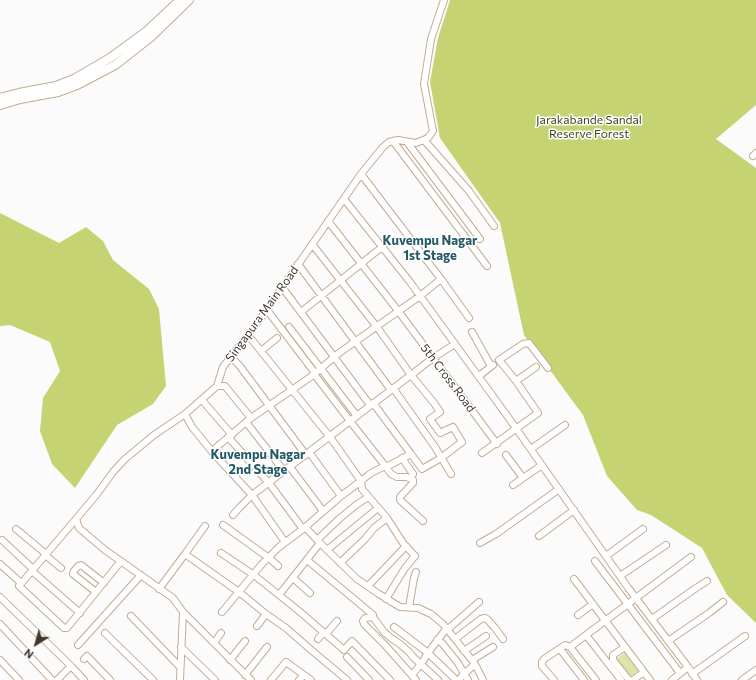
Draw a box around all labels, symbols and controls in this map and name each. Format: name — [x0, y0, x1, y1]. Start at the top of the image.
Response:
park label: Jarakabande Sandal Reserve Forest — [536, 113, 642, 141]
district label: Kuvempu Nagar 1st Stage — [383, 233, 477, 264]
street label: Singapura Main Road — [222, 263, 302, 365]
street label: 5th Cross Road — [418, 341, 478, 415]
district label: Kuvempu Nagar 2nd Stage — [211, 447, 305, 478]
north arrow — [16, 624, 56, 664]
text: N — [21, 646, 36, 662]

